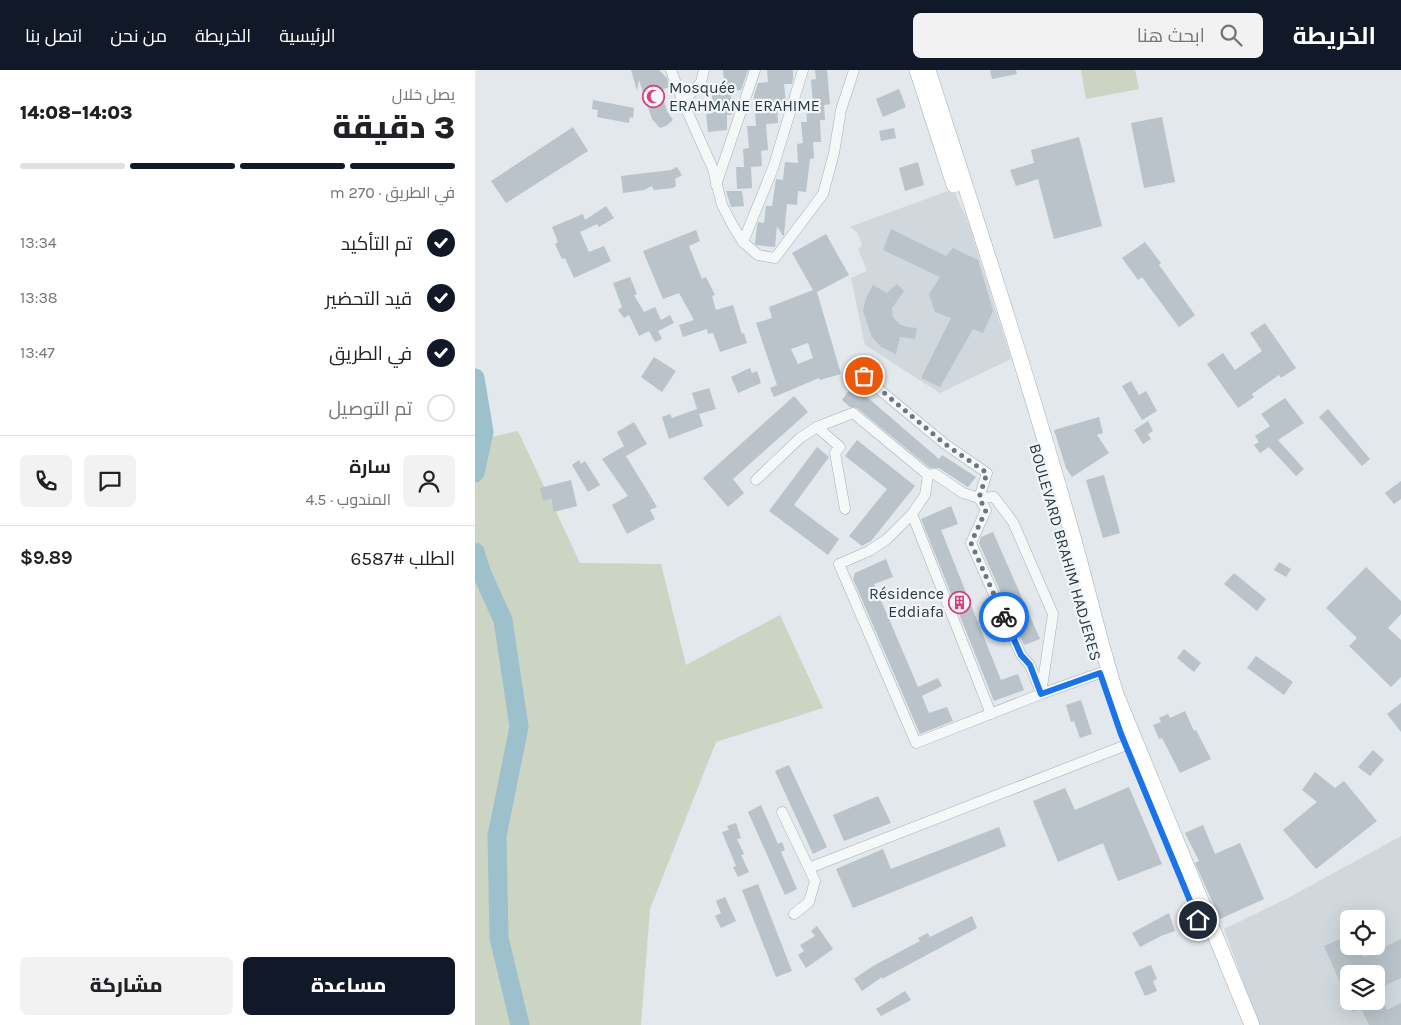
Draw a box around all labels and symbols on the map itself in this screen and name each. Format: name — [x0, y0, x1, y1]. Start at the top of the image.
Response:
place label: Mosquée ERAHMANE ERAHIME — [669, 78, 820, 115]
mosque icon: Mosquée ERAHMANE ERAHIME — [641, 84, 665, 108]
pin — [843, 355, 885, 397]
street label: BOULEVARD BRAHIM HADJERES — [1025, 441, 1106, 663]
place label: Résidence Eddiafa — [869, 584, 944, 621]
building icon: Résidence Eddiafa — [948, 590, 972, 614]
courier — [979, 592, 1029, 642]
pin — [1177, 899, 1219, 941]

